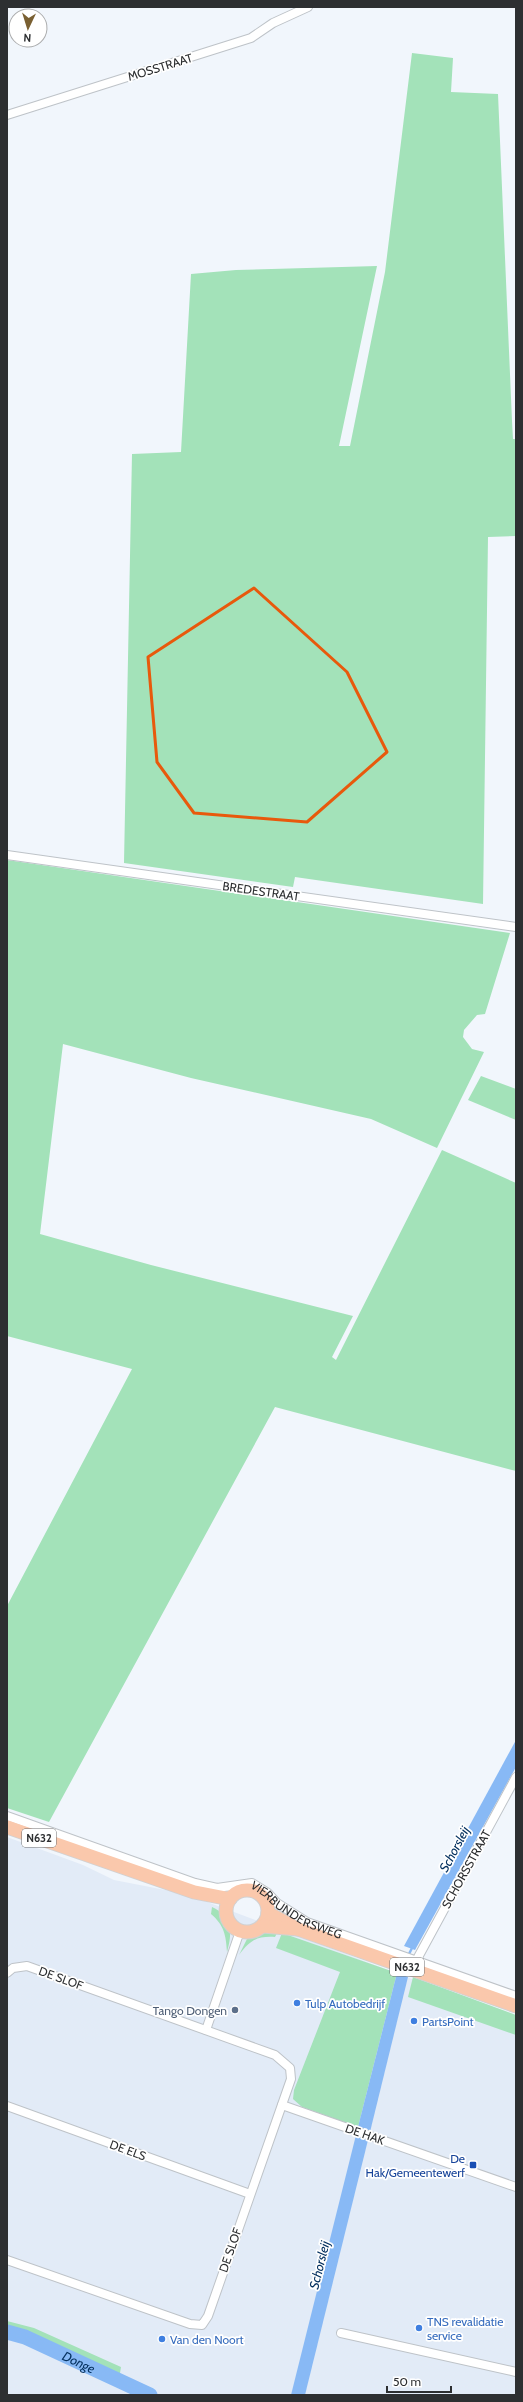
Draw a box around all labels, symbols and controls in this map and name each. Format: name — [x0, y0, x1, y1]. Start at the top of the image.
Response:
north arrow — [8, 8, 48, 48]
text: N — [23, 31, 32, 45]
street label: MOSSTRAAT — [126, 50, 195, 84]
street label: BREDESTRAAT — [222, 878, 301, 904]
water label: Schorsleij — [435, 1823, 474, 1875]
street label: SCHORSSTRAAT — [438, 1827, 494, 1911]
road number: N632 — [22, 1829, 56, 1847]
street label: VIERBUNDERSWEG — [248, 1877, 344, 1941]
road number: N632 — [390, 1958, 424, 1976]
street label: DE SLOF — [37, 1963, 86, 1993]
place label: Tulp Autobedrijf — [305, 1996, 385, 2011]
marker: Tulp Autobedrijf — [292, 1998, 302, 2008]
place label: Tango Dongen — [153, 2003, 227, 2018]
marker: Tango Dongen — [230, 2005, 240, 2015]
place label: PartsPoint — [422, 2014, 474, 2029]
marker: PartsPoint — [409, 2016, 419, 2026]
street label: DE HAK — [343, 2120, 387, 2148]
street label: DE ELS — [108, 2136, 148, 2164]
place label: De Hak/Gemeentewerf — [366, 2151, 465, 2180]
marker: De Hak/Gemeentewerf — [468, 2160, 478, 2170]
street label: DE SLOF — [215, 2225, 245, 2274]
water label: Schorsleij — [305, 2239, 334, 2291]
place label: TNS revalidatie service — [427, 2314, 503, 2343]
marker: TNS revalidatie service — [414, 2323, 424, 2333]
place label: Van den Noort — [170, 2332, 244, 2347]
marker: Van den Noort — [157, 2334, 167, 2344]
water label: Donge — [60, 2348, 98, 2376]
scale bar — [387, 2368, 451, 2394]
text: 50 m — [393, 2374, 421, 2389]

